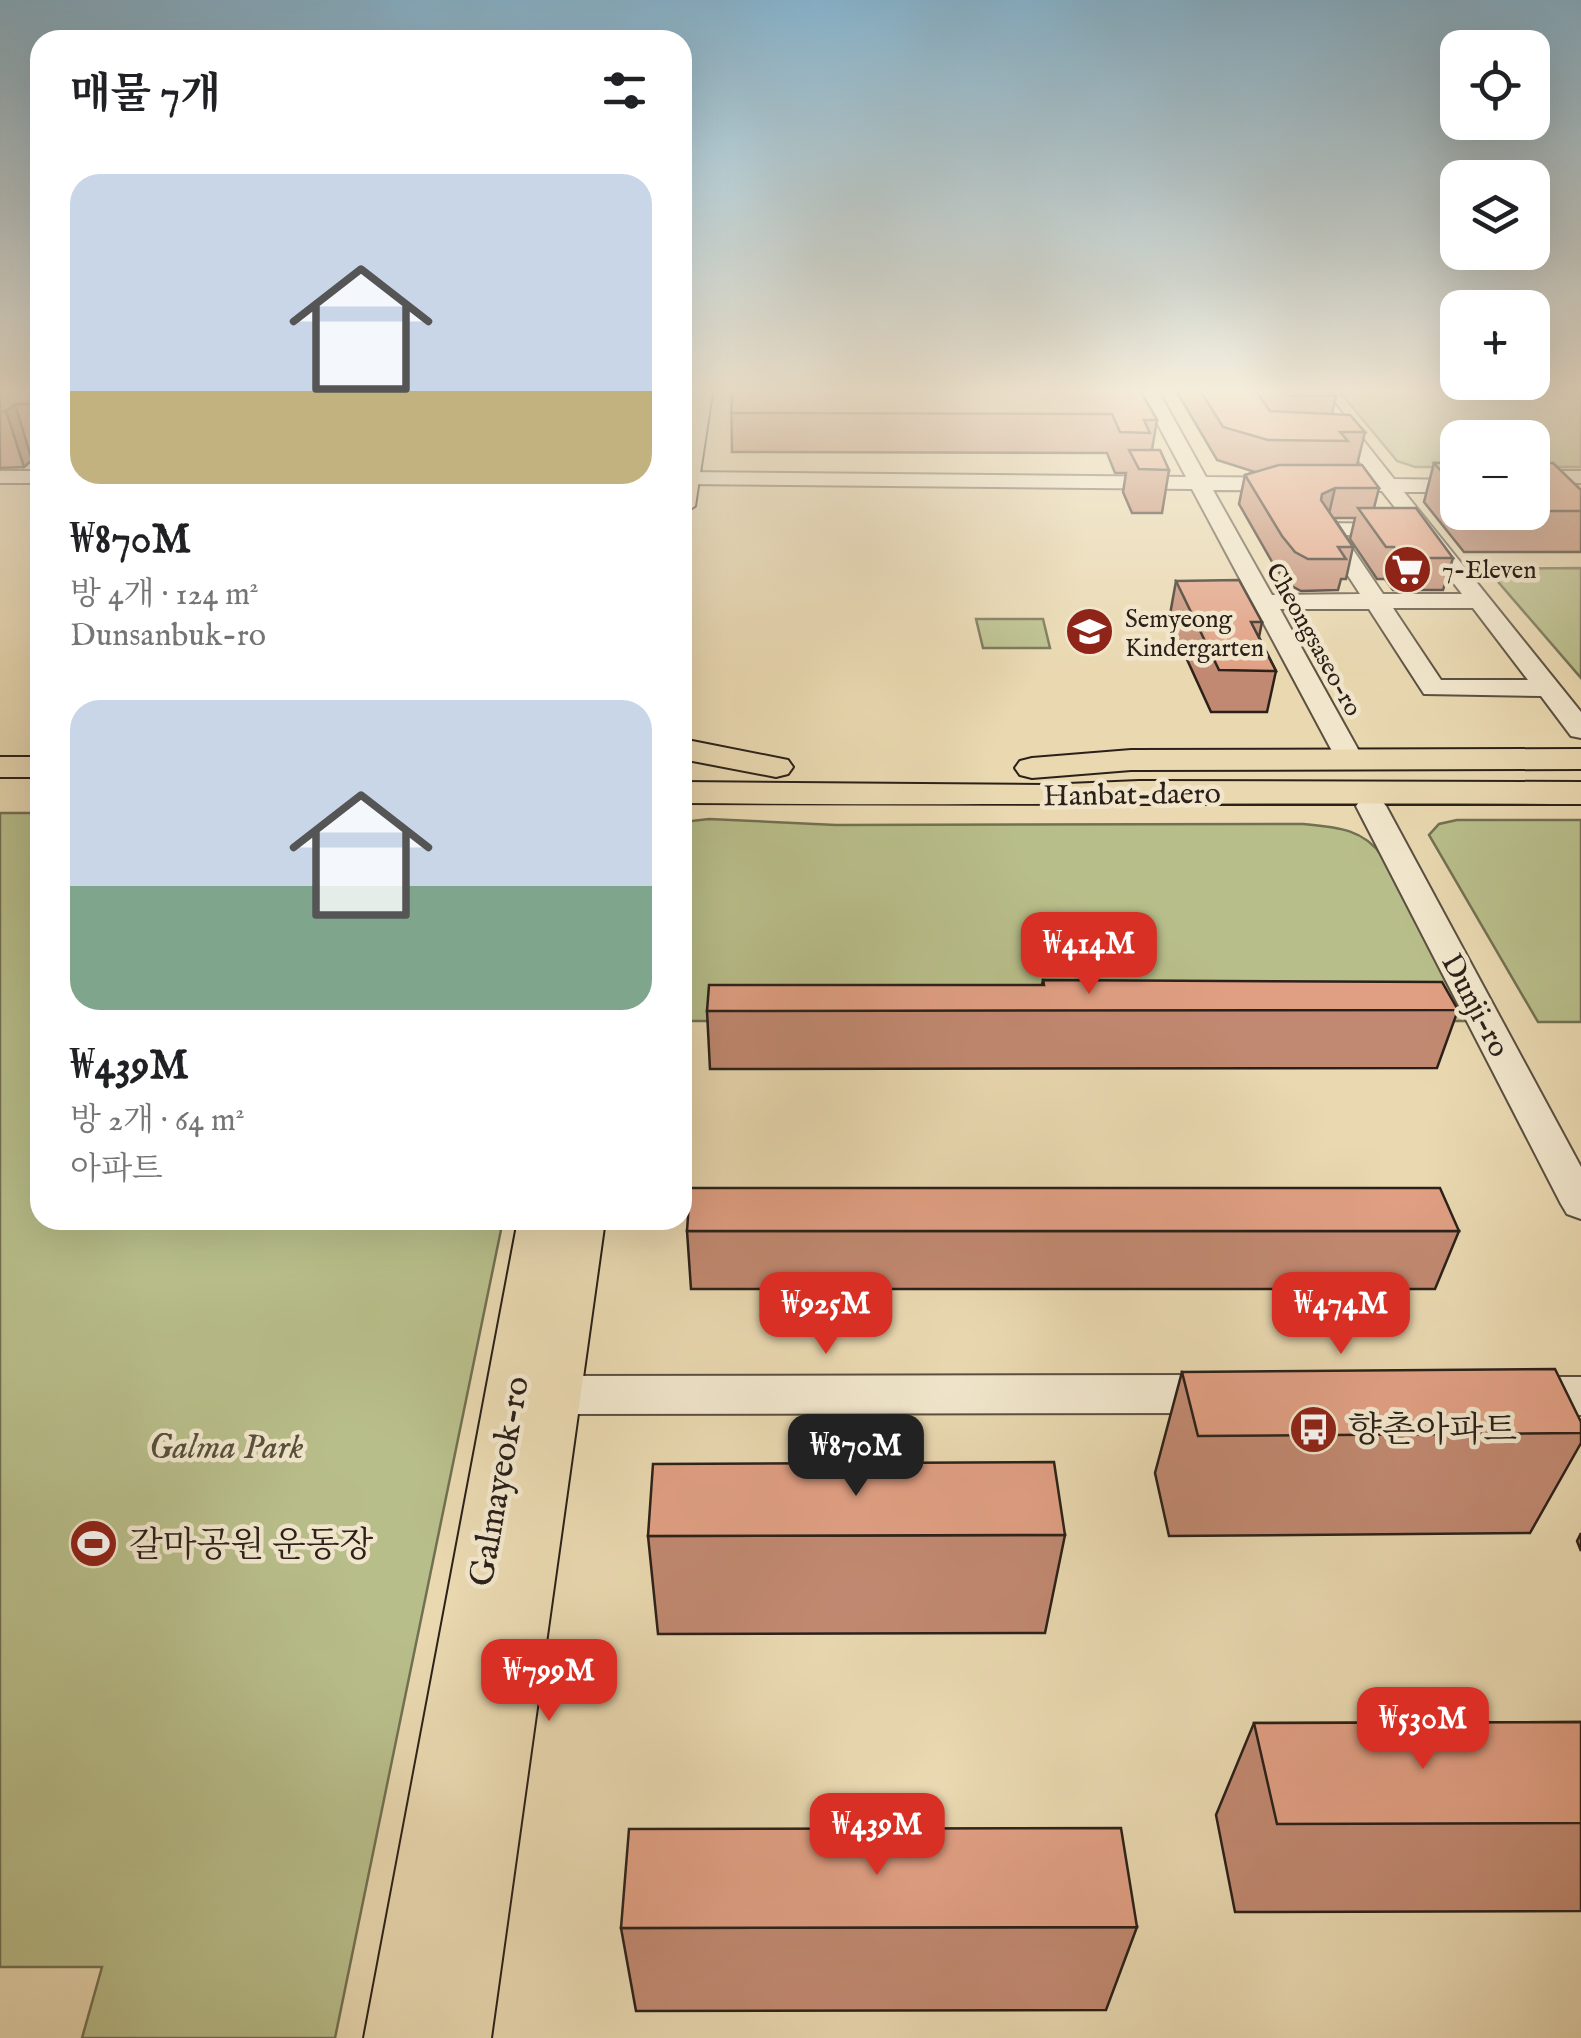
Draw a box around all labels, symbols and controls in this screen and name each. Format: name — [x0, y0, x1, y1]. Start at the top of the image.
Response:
map controls — [1440, 30, 1550, 530]
button: locate — [1440, 30, 1550, 140]
icon: filters — [597, 63, 652, 118]
text: 매물 7개 — [70, 69, 221, 122]
button: layers — [1440, 160, 1550, 270]
icon: home — [271, 239, 451, 419]
button: + — [1440, 290, 1550, 400]
button: − — [1440, 420, 1550, 530]
text: ₩870M — [70, 514, 191, 567]
supermarket icon: 7-Eleven — [1381, 543, 1433, 595]
place label: 7-Eleven — [1442, 555, 1537, 587]
street label: Cheongsaseo-ro — [1258, 558, 1369, 722]
text: 방 4개 · 124 m² — [70, 575, 259, 616]
place label: Semyeong Kindergarten — [1125, 604, 1264, 665]
school or university icon: Semyeong Kindergarten — [1064, 606, 1116, 658]
text: Dunsanbuk-ro — [70, 616, 266, 657]
icon: home — [271, 765, 451, 945]
street label: Hanbat-daero — [1043, 775, 1221, 817]
pin: ₩414M — [1019, 912, 1159, 997]
text: ₩414M — [1043, 924, 1135, 965]
street label: Dunji-ro — [1431, 948, 1517, 1064]
text: ₩439M — [70, 1040, 189, 1093]
text: 방 2개 · 64 m² — [70, 1101, 245, 1142]
text: 아파트 — [70, 1150, 163, 1191]
pin: ₩925M — [756, 1272, 896, 1357]
pin: ₩474M — [1271, 1272, 1411, 1357]
text: ₩925M — [781, 1284, 871, 1325]
text: ₩474M — [1294, 1284, 1388, 1325]
street label: Galmayeok-ro — [460, 1373, 541, 1590]
bus stop icon: 향촌아파트 — [1287, 1403, 1339, 1455]
place label: 향촌아파트 — [1348, 1409, 1517, 1454]
pin: ₩870M — [786, 1414, 926, 1499]
park label: Galma Park — [148, 1426, 304, 1471]
text: ₩870M — [810, 1426, 902, 1467]
sports icon: 갈마공원 운동장 — [68, 1518, 120, 1570]
place label: 갈마공원 운동장 — [129, 1524, 373, 1569]
pin: ₩799M — [479, 1639, 619, 1724]
text: ₩799M — [503, 1651, 595, 1692]
pin: ₩530M — [1353, 1687, 1493, 1772]
text: ₩530M — [1379, 1699, 1467, 1740]
pin: ₩439M — [807, 1793, 947, 1878]
text: ₩439M — [832, 1805, 922, 1846]

